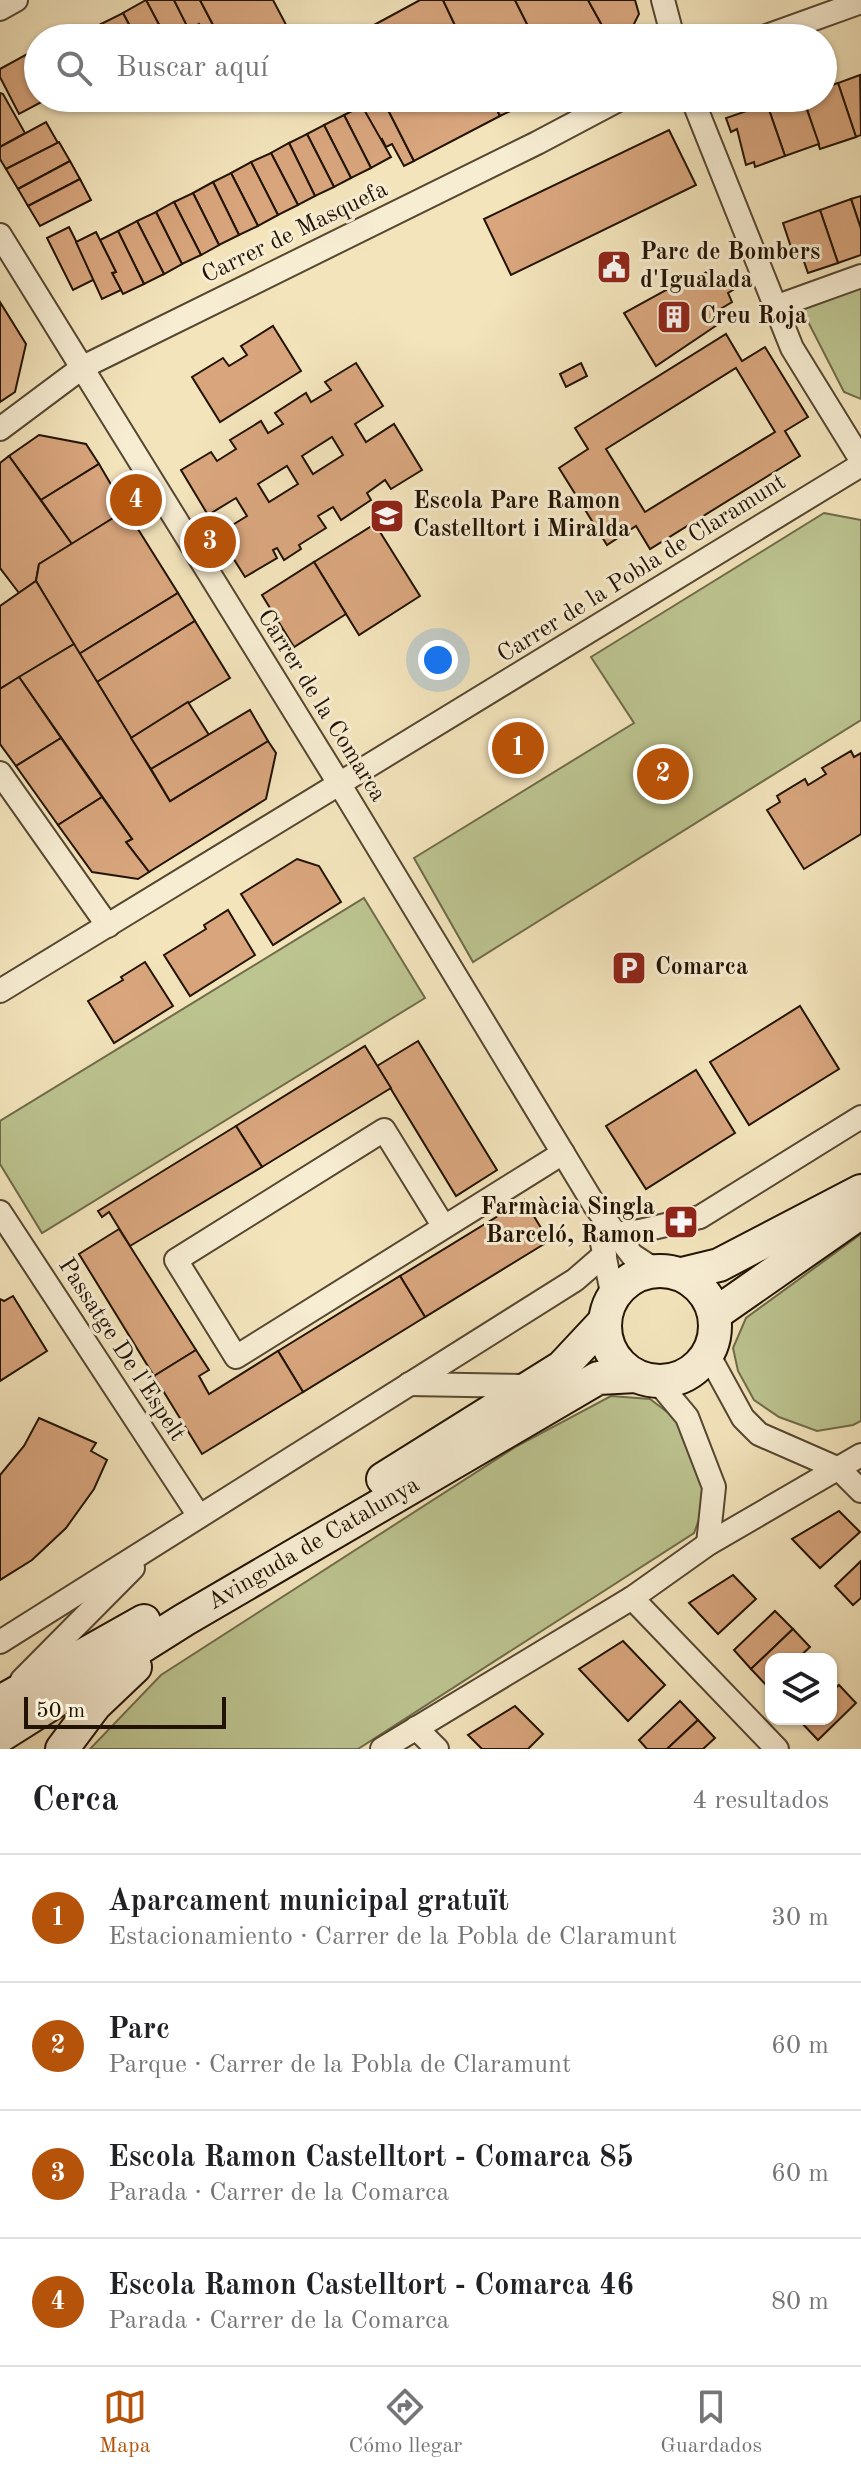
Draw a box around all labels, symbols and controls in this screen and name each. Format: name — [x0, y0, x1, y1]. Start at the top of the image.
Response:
search box — [24, 24, 837, 112]
icon: search — [52, 46, 96, 90]
text: Buscar aquí — [116, 53, 268, 83]
street label: Carrer de Masquefa — [198, 178, 392, 288]
place label: Parc de Bombers d'Igualada — [640, 241, 820, 293]
public building icon: Parc de Bombers d'Igualada — [595, 248, 633, 286]
building icon: Creu Roja — [655, 298, 693, 336]
place label: Creu Roja — [700, 305, 807, 329]
pin: 4 — [110, 470, 162, 530]
street label: Carrer de la Pobla de Claramunt — [494, 470, 790, 668]
place label: Escola Pare Ramon Castelltort i Miralda — [413, 490, 630, 542]
school or university icon: Escola Pare Ramon Castelltort i Miralda — [368, 497, 406, 535]
pin: 3 — [184, 512, 236, 572]
street label: Carrer de la Comarca — [252, 606, 390, 806]
your location — [418, 640, 458, 680]
pin: 1 — [492, 718, 544, 778]
pin: 2 — [637, 744, 689, 804]
parking icon: Comarca — [610, 949, 648, 987]
place label: Comarca — [655, 956, 748, 980]
place label: Farmàcia Singla Barceló, Ramon — [480, 1196, 655, 1248]
pharmacy icon: Farmàcia Singla Barceló, Ramon — [662, 1203, 700, 1241]
street label: Passatge De l'Espelt — [53, 1254, 189, 1446]
street label: Avinguda de Catalunya — [204, 1473, 424, 1615]
map controls — [765, 1653, 837, 1725]
button: layers — [765, 1653, 837, 1725]
scale bar — [24, 1693, 226, 1729]
text: 50 m — [36, 1700, 85, 1722]
text: Cerca — [32, 1784, 118, 1818]
text: 4 resultados — [692, 1788, 829, 1814]
text: Aparcament municipal gratuït — [108, 1887, 509, 1917]
text: 1 — [50, 1905, 66, 1931]
text: 30 m — [771, 1905, 829, 1931]
text: Estacionamiento · Carrer de la Pobla de Claramunt — [108, 1924, 677, 1950]
text: Parc — [108, 2015, 170, 2045]
text: 2 — [50, 2033, 66, 2059]
text: 60 m — [771, 2033, 829, 2059]
text: Parque · Carrer de la Pobla de Claramunt — [108, 2052, 571, 2078]
text: Escola Ramon Castelltort - Comarca 85 — [108, 2143, 634, 2173]
text: 3 — [50, 2161, 66, 2187]
text: 60 m — [771, 2161, 829, 2187]
text: Parada · Carrer de la Comarca — [108, 2180, 449, 2206]
text: Escola Ramon Castelltort - Comarca 46 — [108, 2271, 634, 2301]
text: 4 — [50, 2289, 66, 2315]
text: 80 m — [771, 2289, 829, 2315]
text: Parada · Carrer de la Comarca — [108, 2308, 449, 2334]
tab: Mapa — [99, 2385, 151, 2460]
tab: Cómo llegar — [348, 2385, 462, 2460]
tab: Guardados — [660, 2385, 762, 2460]

